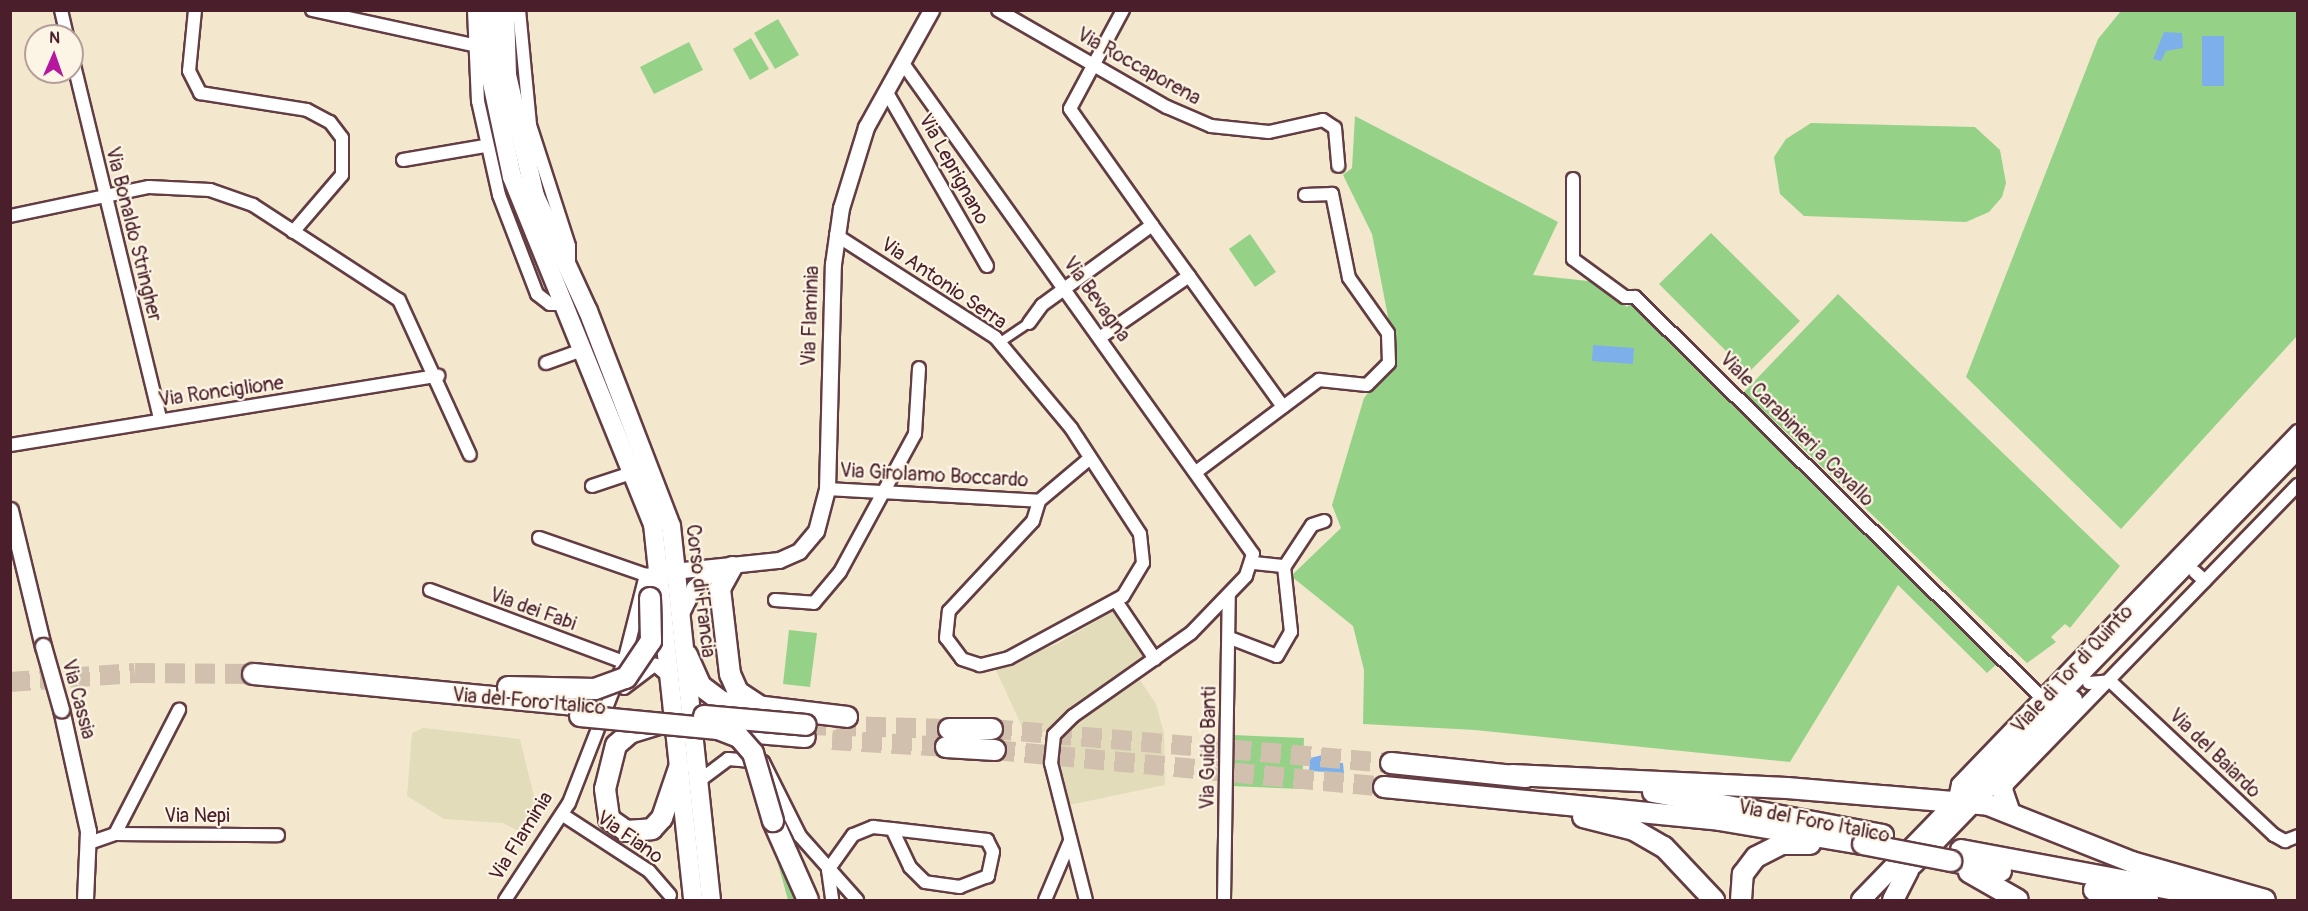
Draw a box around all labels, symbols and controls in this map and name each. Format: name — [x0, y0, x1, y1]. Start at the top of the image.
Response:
street label: Via Roccaporena — [1073, 22, 1205, 110]
north arrow — [24, 24, 84, 84]
text: N — [49, 28, 60, 48]
street label: Via Leprignano — [914, 109, 994, 229]
street label: Via Bonaldo Stringher — [101, 144, 167, 324]
street label: Via Antonio Serra — [876, 232, 1012, 334]
street label: Via Bevagna — [1058, 252, 1136, 346]
street label: Via Flaminia — [796, 265, 824, 367]
street label: Viale Carabinieri a Cavallo — [1715, 347, 1879, 511]
street label: Via Ronciglione — [157, 370, 285, 412]
street label: Via Girolamo Boccardo — [839, 458, 1029, 492]
street label: Corso di Francia — [681, 523, 721, 659]
street label: Via dei Fabi — [486, 582, 580, 636]
street label: Viale di Tor di Quinto — [2006, 600, 2138, 738]
street label: Via Cassia — [57, 657, 101, 741]
street label: Via del Foro Italico — [451, 682, 607, 720]
street label: Via Guido Banti — [1195, 686, 1221, 810]
street label: Via del Baiardo — [2164, 703, 2266, 803]
street label: Via Flaminia — [484, 787, 558, 885]
street label: Via del Foro Italico — [1736, 795, 1892, 847]
street label: Via Nepi — [164, 803, 230, 827]
street label: Via Fiano — [592, 805, 668, 869]

